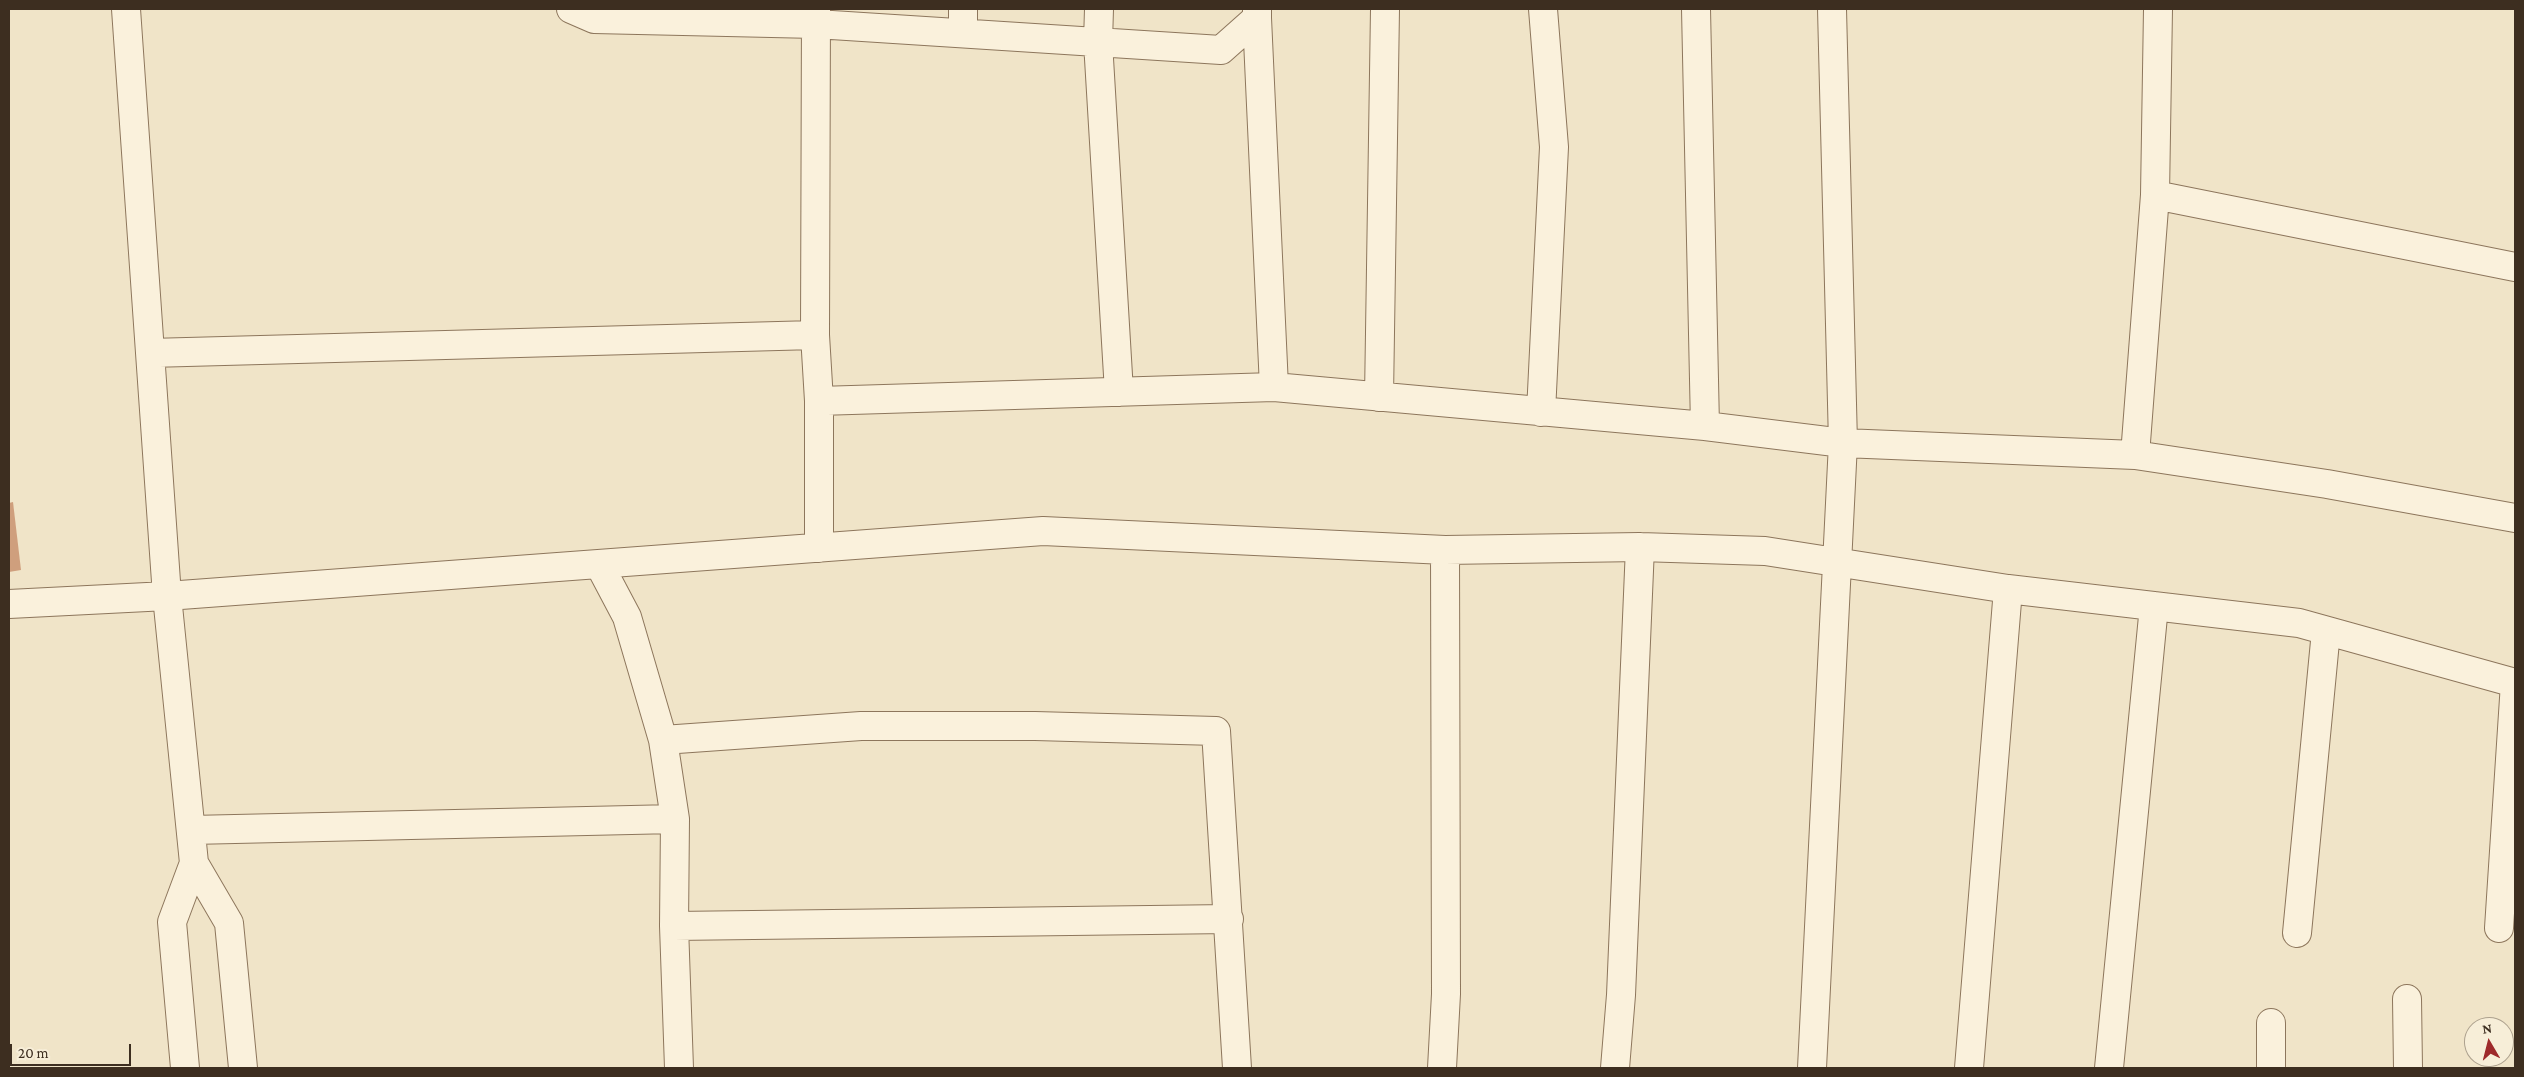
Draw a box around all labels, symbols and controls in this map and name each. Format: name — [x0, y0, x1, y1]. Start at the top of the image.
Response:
north arrow — [2464, 1017, 2514, 1067]
text: N — [2481, 1020, 2493, 1037]
scale bar — [12, 1034, 134, 1066]
text: 20 m — [18, 1045, 49, 1061]

